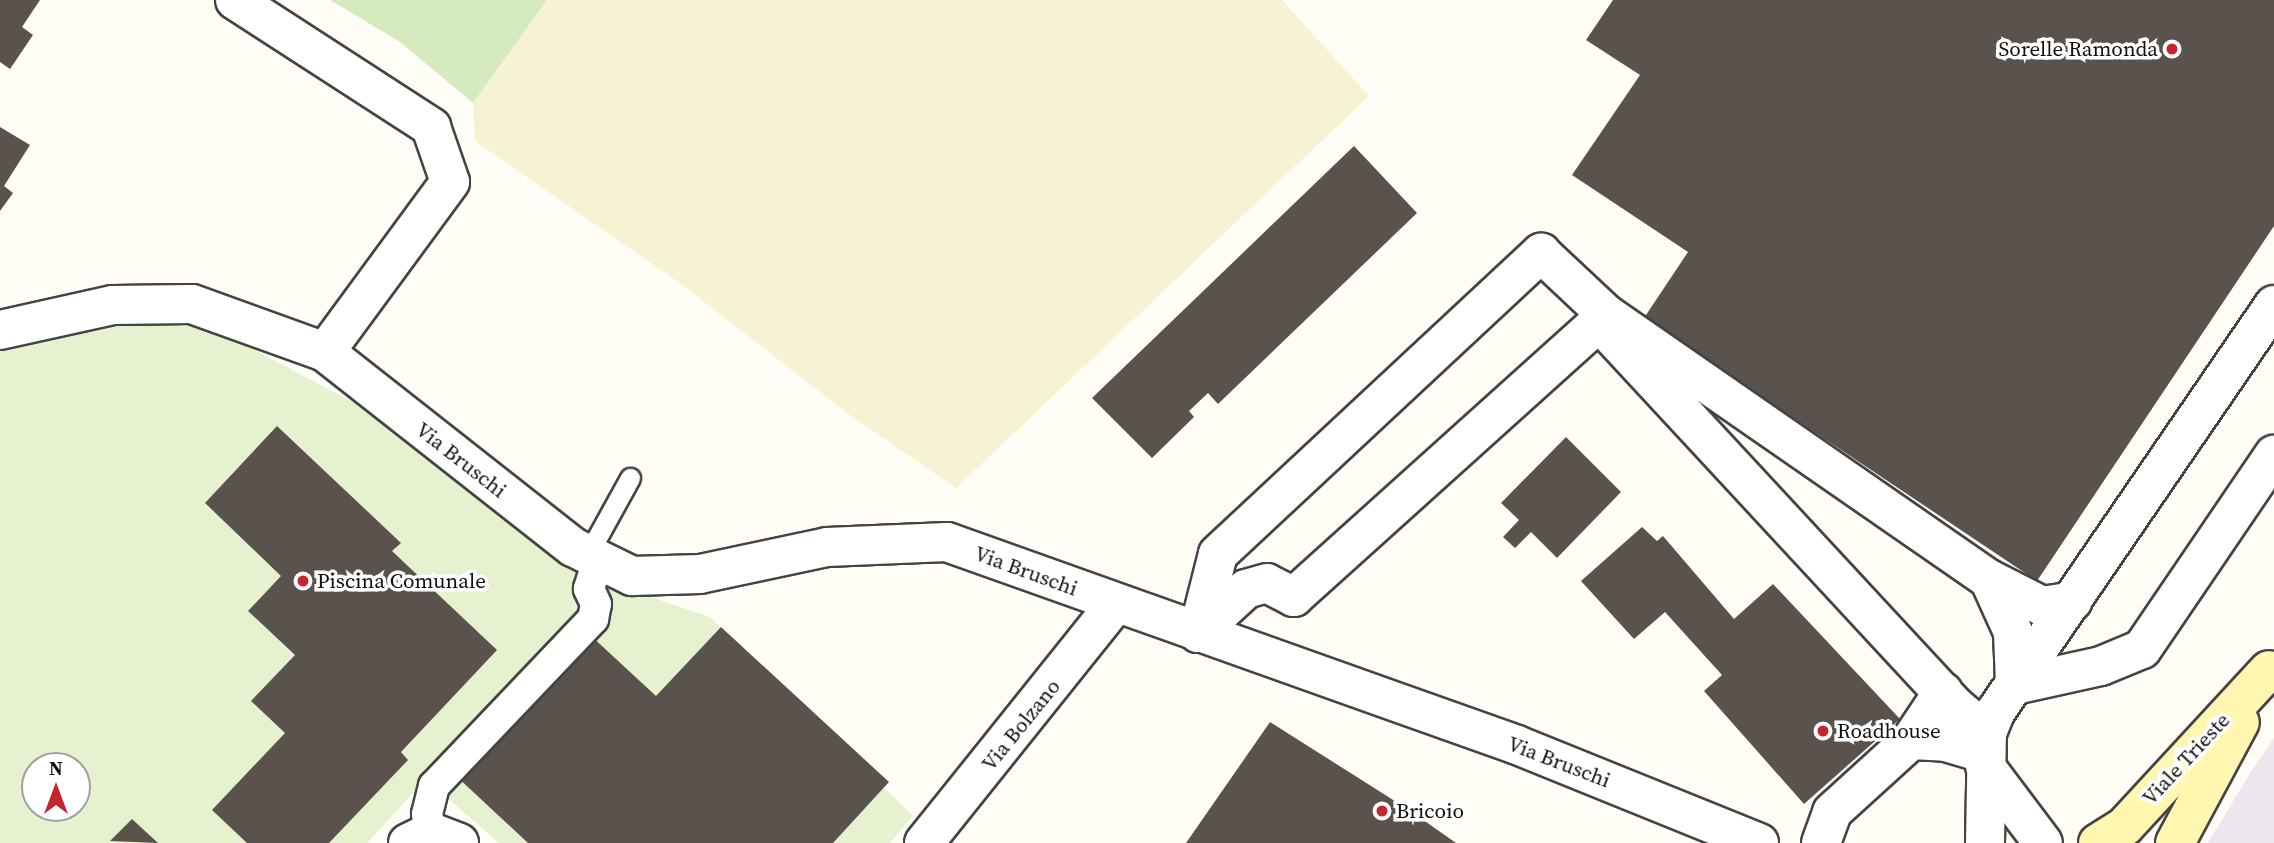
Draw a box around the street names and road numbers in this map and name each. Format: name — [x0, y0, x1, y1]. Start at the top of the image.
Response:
street label: Via Bruschi — [411, 417, 511, 503]
street label: Via Bruschi — [971, 541, 1081, 601]
street label: Via Bolzano — [976, 674, 1066, 776]
street label: Viale Trieste — [2137, 708, 2235, 810]
street label: Via Bruschi — [1504, 731, 1614, 793]

